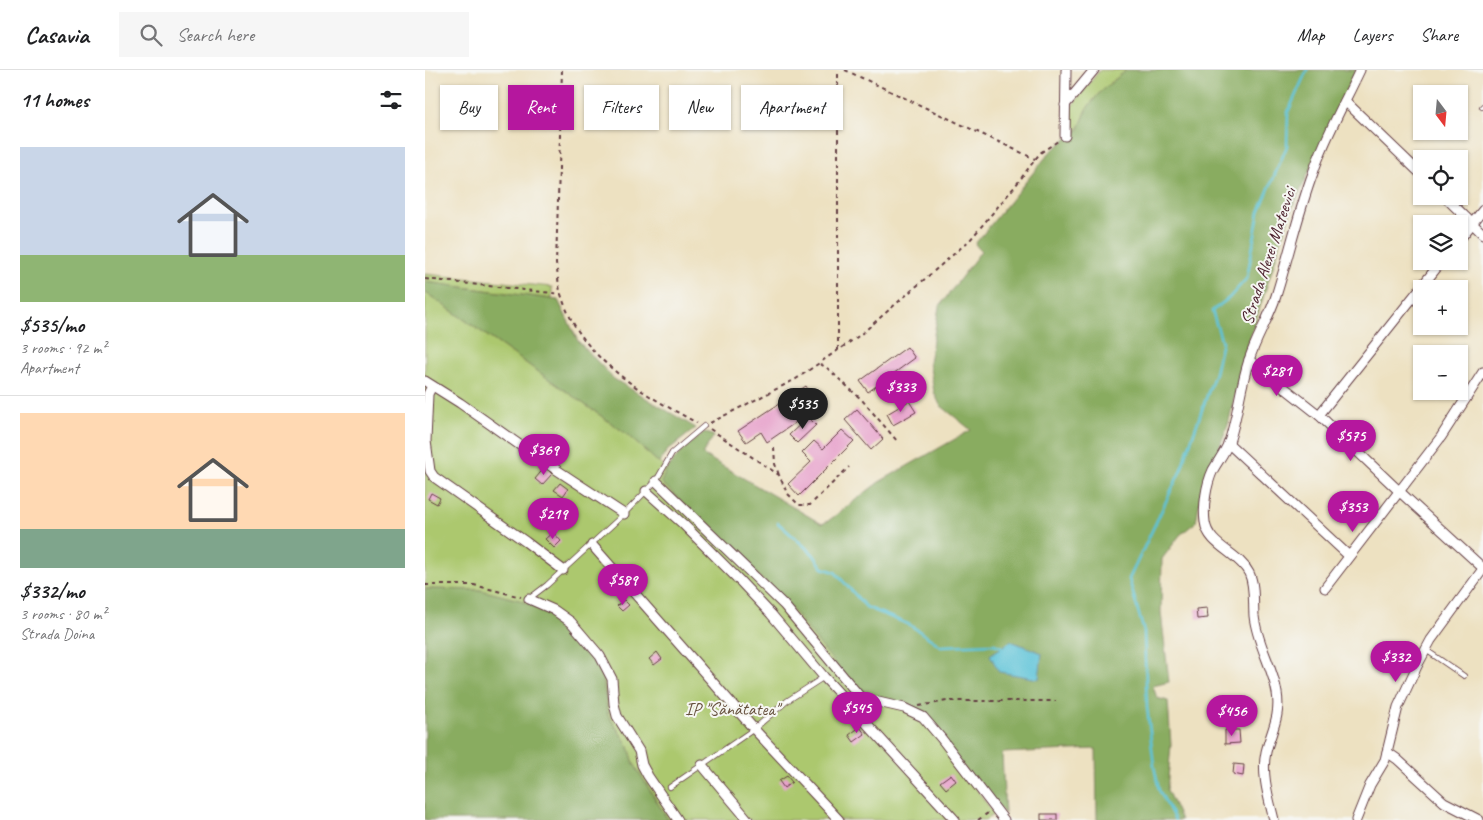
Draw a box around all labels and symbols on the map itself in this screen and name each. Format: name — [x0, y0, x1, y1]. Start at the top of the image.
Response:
north arrow — [1413, 85, 1467, 140]
street label: Strada Alexei Mateevici — [1235, 182, 1301, 327]
pin: $281 — [1247, 354, 1307, 397]
pin: $333 — [871, 370, 931, 413]
pin: $535 — [773, 388, 833, 430]
pin: $575 — [1321, 420, 1381, 462]
pin: $369 — [514, 434, 574, 476]
pin: $353 — [1323, 490, 1383, 533]
pin: $219 — [523, 498, 583, 540]
pin: $589 — [593, 564, 653, 606]
pin: $332 — [1366, 640, 1426, 683]
pin: $545 — [827, 692, 887, 734]
pin: $456 — [1202, 694, 1262, 737]
park label: IP "Sănătatea" — [685, 698, 783, 720]

